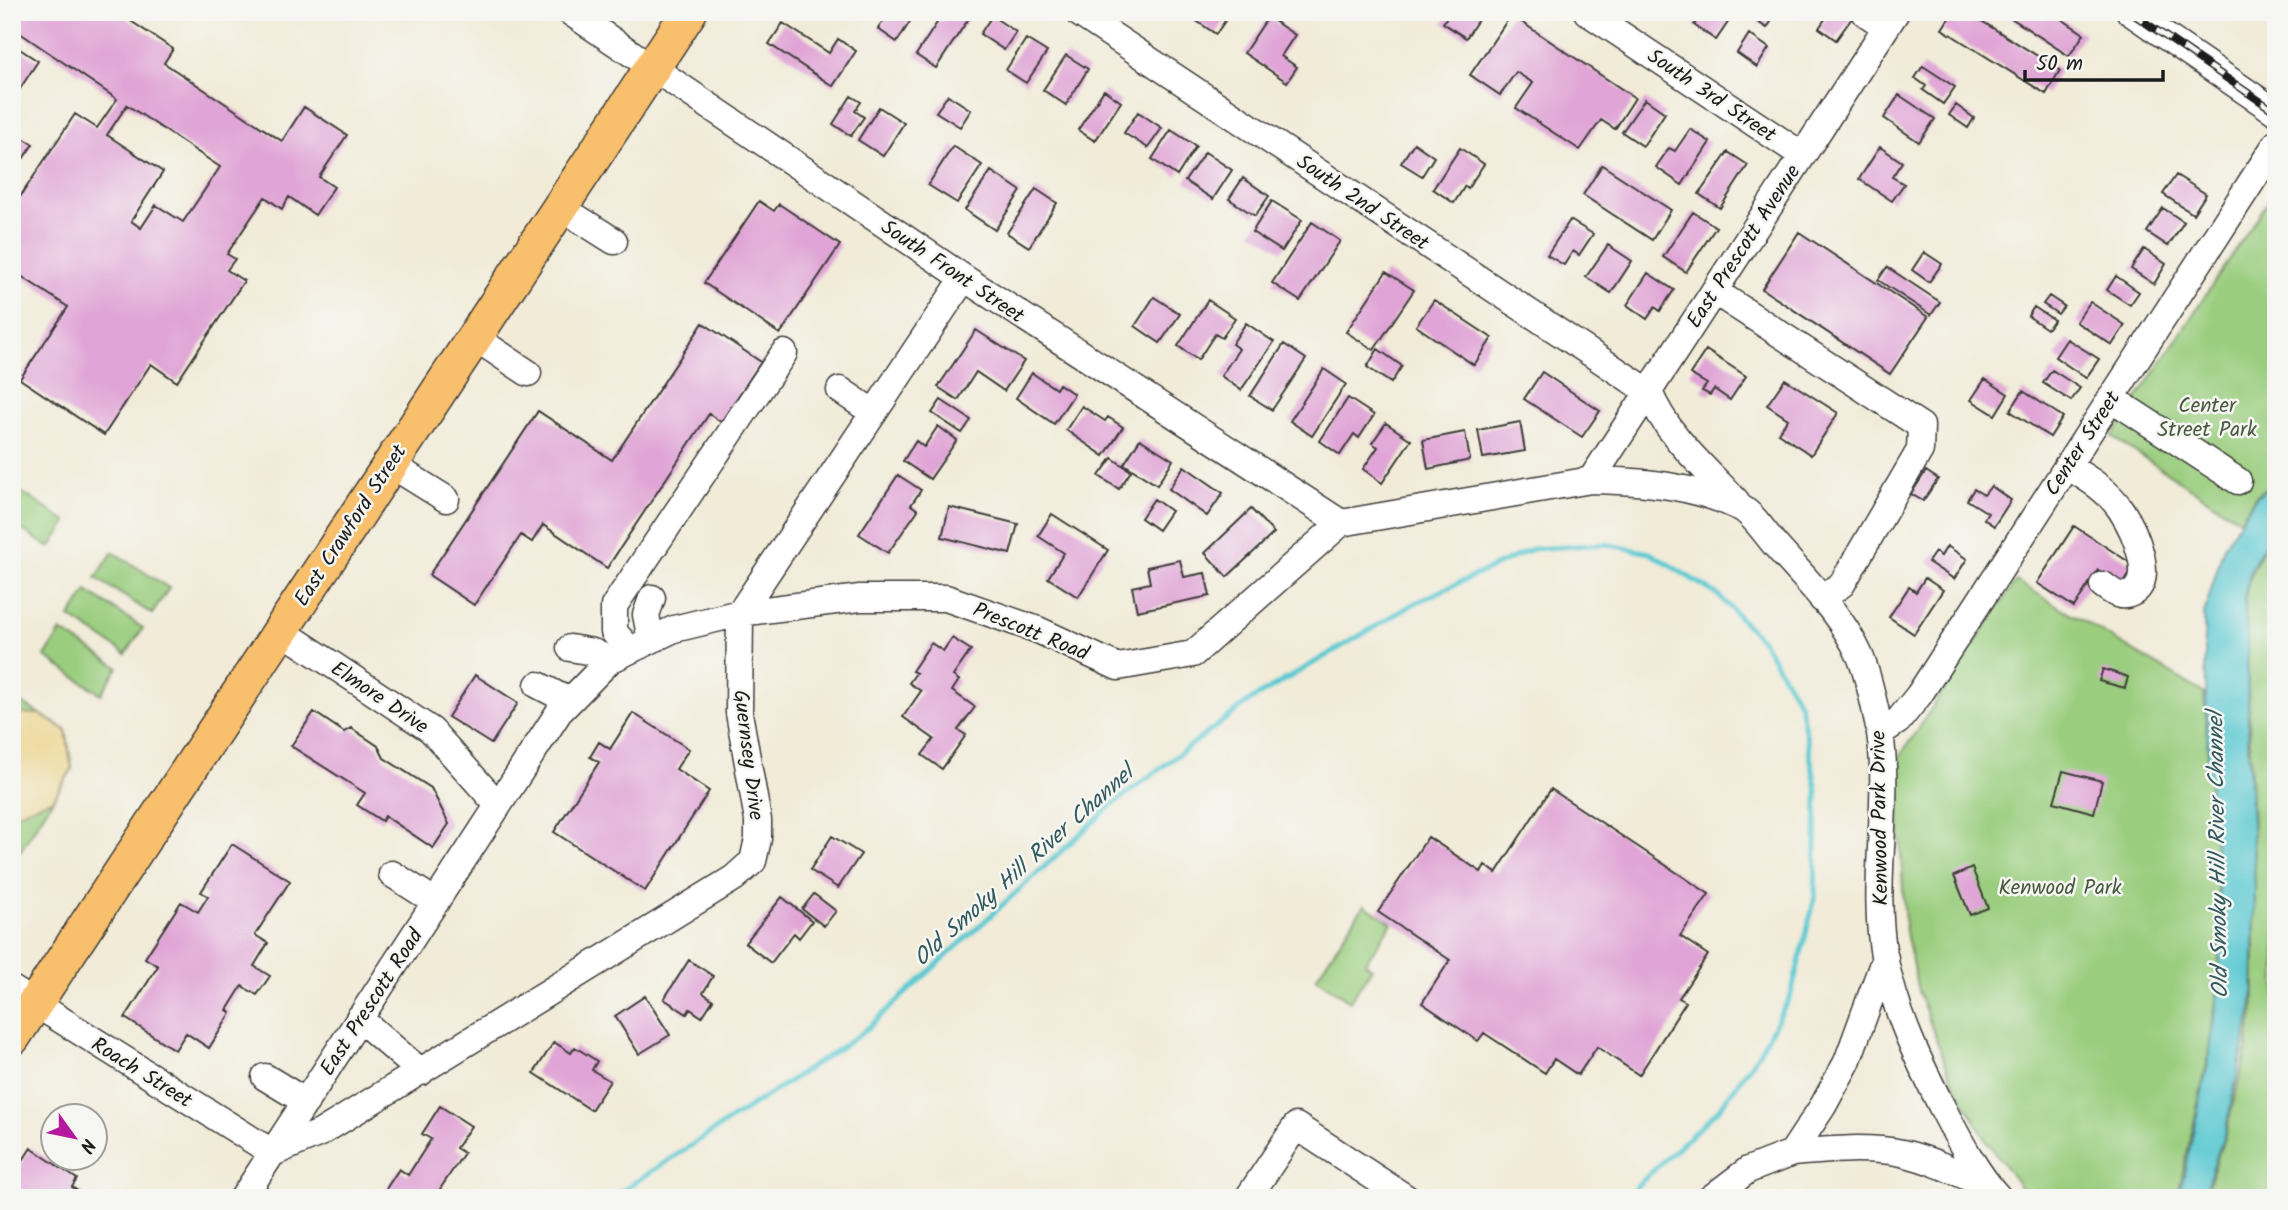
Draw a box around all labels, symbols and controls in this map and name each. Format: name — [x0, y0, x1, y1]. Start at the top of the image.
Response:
scale bar — [2025, 38, 2164, 82]
street label: South 3rd Street — [1640, 41, 1783, 152]
text: 50 m — [2036, 48, 2083, 81]
street label: South 2nd Street — [1289, 146, 1436, 260]
street label: East Prescott Avenue — [1679, 158, 1810, 335]
street label: South Front Street — [874, 212, 1031, 333]
street label: Center Street — [2037, 384, 2130, 503]
park label: Center Street Park — [2157, 390, 2257, 447]
street label: East Crawford Street — [286, 437, 417, 613]
street label: Prescott Road — [968, 594, 1094, 671]
street label: Elmore Drive — [323, 653, 435, 744]
street label: Guernsey Drive — [723, 688, 772, 823]
water label: Old Smoky Hill River Channel — [2198, 707, 2239, 999]
street label: Kenwood Park Drive — [1862, 729, 1899, 906]
water label: Old Smoky Hill River Channel — [906, 754, 1146, 976]
park label: Kenwood Park — [1998, 872, 2122, 905]
street label: East Prescott Road — [312, 922, 433, 1083]
street label: Roach Street — [84, 1029, 199, 1118]
north arrow — [38, 1102, 108, 1172]
text: N — [71, 1132, 102, 1158]

